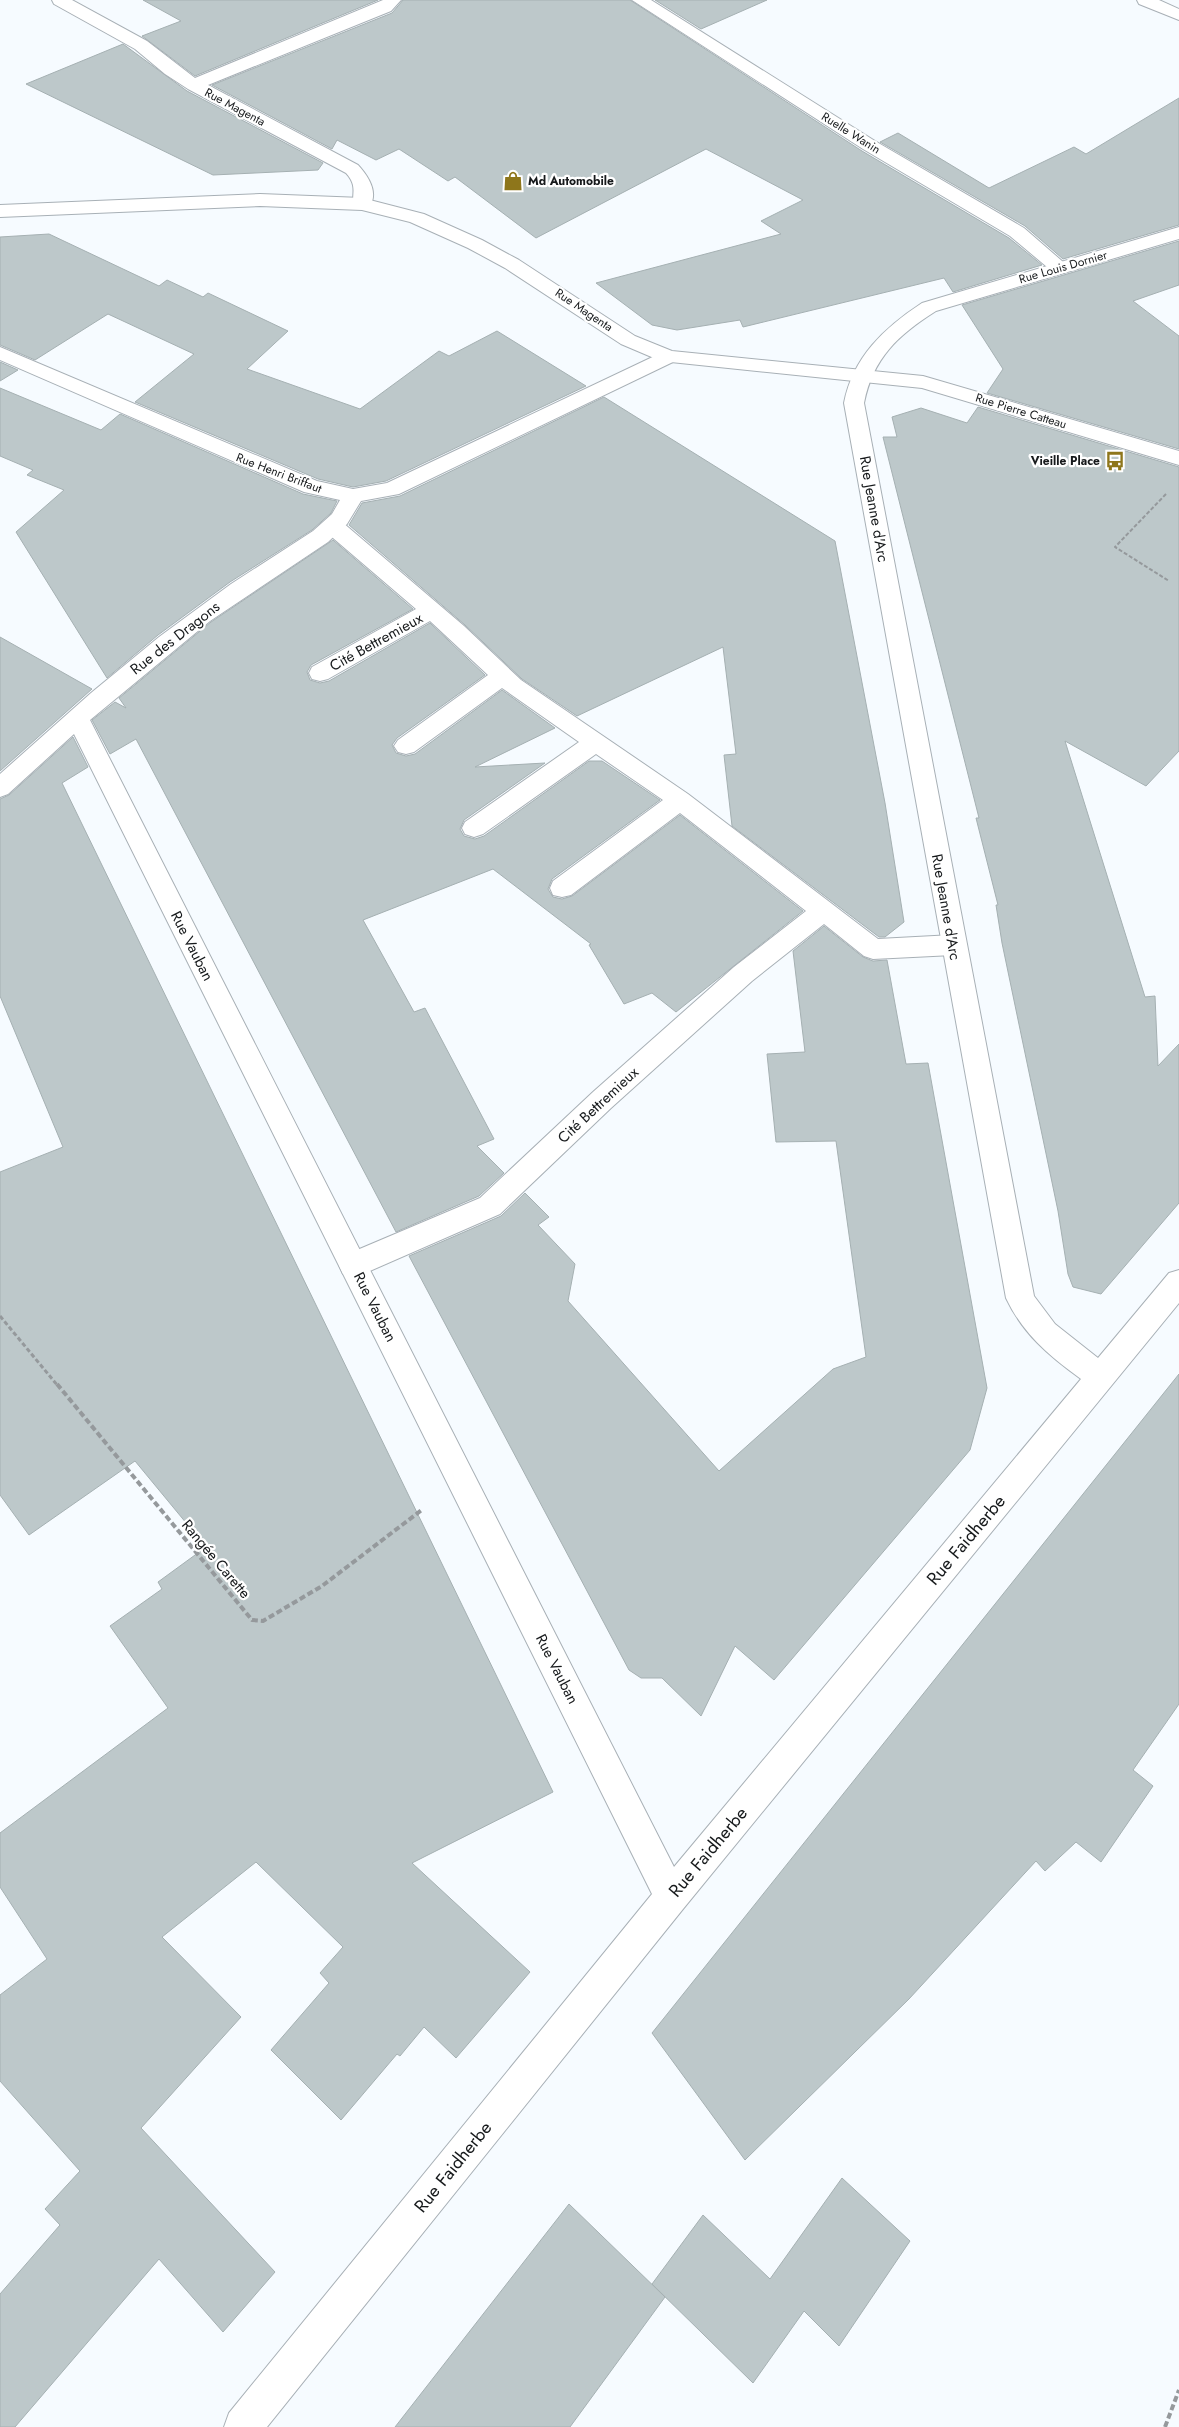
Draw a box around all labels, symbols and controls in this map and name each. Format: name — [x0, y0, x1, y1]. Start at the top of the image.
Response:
street label: Rue Magenta — [202, 83, 269, 131]
street label: Ruelle Wanin — [818, 108, 884, 158]
shop icon: Md Automobile — [502, 170, 524, 192]
place label: Md Automobile — [528, 172, 614, 190]
street label: Rue Louis Dornier — [1017, 246, 1110, 288]
street label: Rue Magenta — [551, 284, 617, 336]
street label: Rue Pierre Catteau — [973, 389, 1069, 433]
street label: Rue Henri Briffaut — [234, 448, 325, 498]
bus stop icon: Vieille Place — [1104, 450, 1126, 472]
place label: Vieille Place — [1030, 452, 1100, 470]
street label: Rue Jeanne d'Arc — [854, 454, 894, 564]
street label: Rue des Dragons — [125, 596, 225, 680]
street label: Cité Bettremieux — [325, 607, 427, 677]
street label: Rue Jeanne d'Arc — [926, 852, 966, 962]
street label: Rue Vauban — [165, 907, 219, 985]
street label: Cité Bettremieux — [553, 1061, 644, 1148]
street label: Rue Vauban — [348, 1268, 402, 1346]
street label: Rue Faidherbe — [920, 1489, 1012, 1591]
street label: Rangée Carette — [176, 1515, 256, 1603]
street label: Rue Vauban — [530, 1630, 584, 1708]
street label: Rue Faidherbe — [662, 1801, 754, 1903]
street label: Rue Faidherbe — [408, 2116, 498, 2218]

